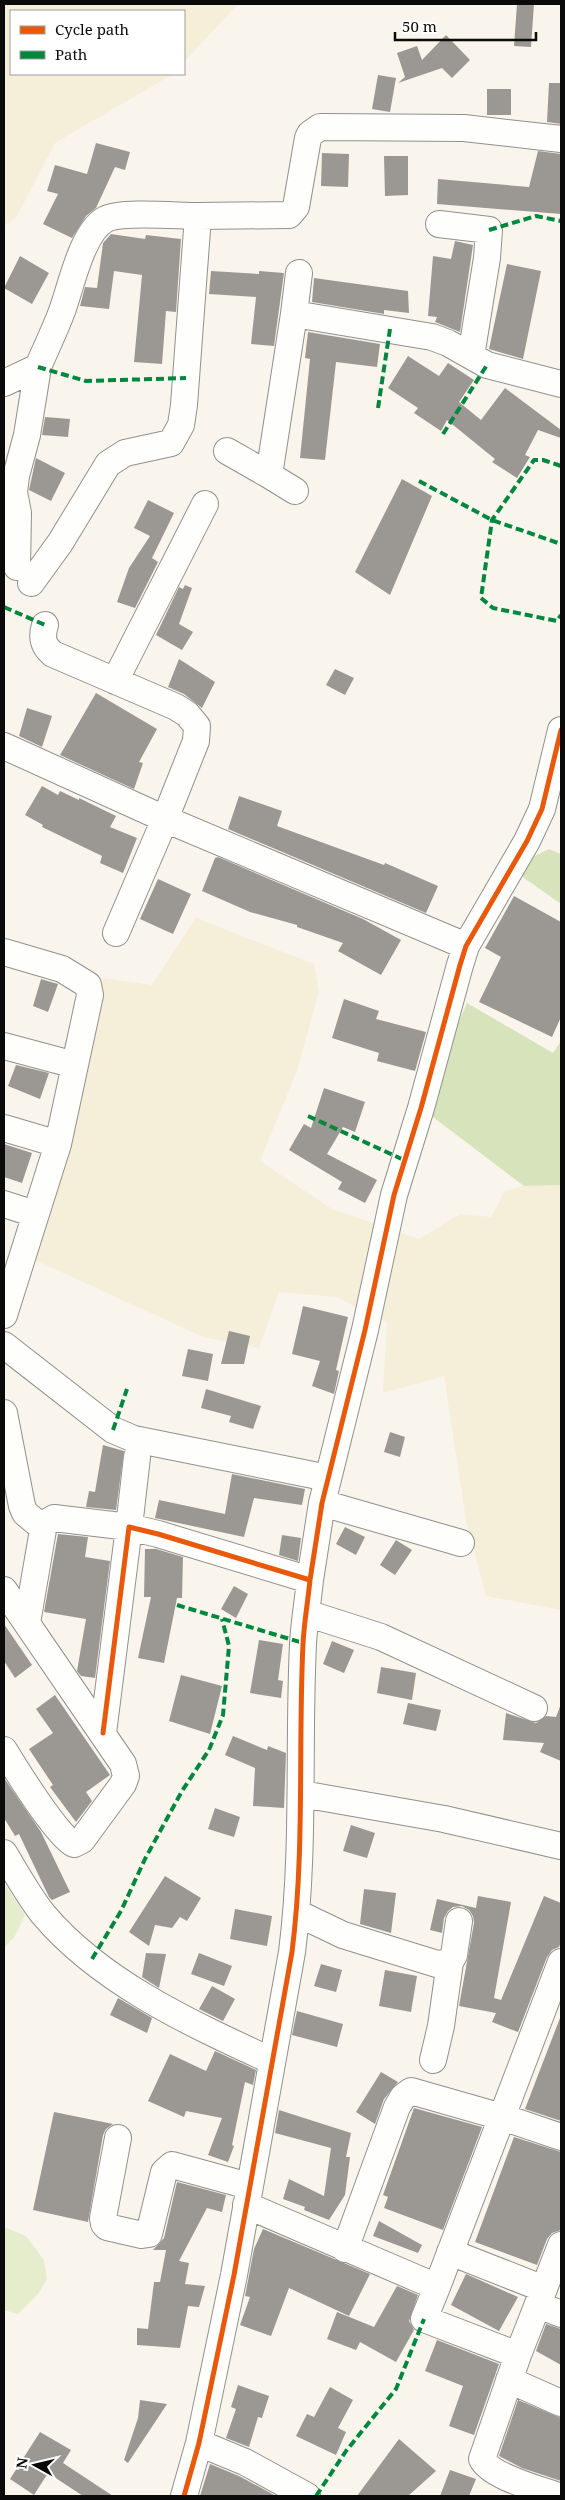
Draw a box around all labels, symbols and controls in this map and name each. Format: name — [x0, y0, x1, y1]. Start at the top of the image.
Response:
legend — [10, 10, 185, 75]
scale bar — [395, 10, 536, 42]
text: 50 m — [402, 16, 437, 36]
text: Cycle path — [55, 19, 130, 39]
text: Path — [55, 44, 88, 64]
north arrow — [10, 2440, 60, 2490]
text: N — [11, 2456, 32, 2470]

